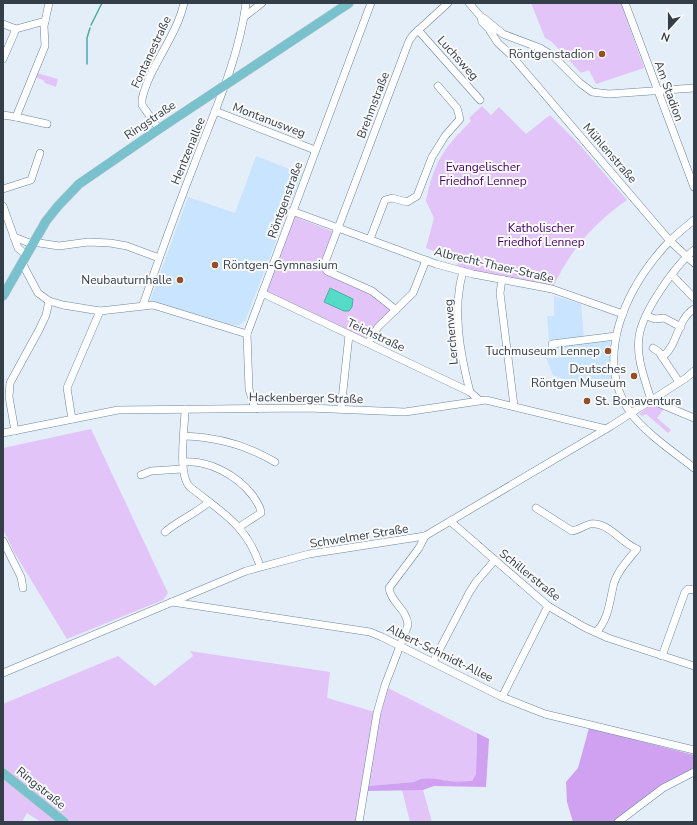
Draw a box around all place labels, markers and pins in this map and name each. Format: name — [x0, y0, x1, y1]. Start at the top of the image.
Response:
place label: Röntgenstadion — [509, 46, 594, 62]
marker: Röntgenstadion — [597, 49, 607, 59]
place label: Röntgen-Gymnasium — [223, 257, 338, 273]
marker: Röntgen-Gymnasium — [210, 260, 220, 270]
place label: Neubauturnhalle — [81, 272, 172, 288]
marker: Neubauturnhalle — [175, 275, 185, 285]
place label: Tuchmuseum Lennep — [485, 343, 600, 359]
marker: Tuchmuseum Lennep — [603, 346, 613, 356]
place label: Deutsches Röntgen Museum — [531, 361, 626, 391]
marker: Deutsches Röntgen Museum — [629, 371, 639, 381]
place label: St. Bonaventura — [595, 393, 681, 409]
marker: St. Bonaventura — [582, 396, 592, 406]

